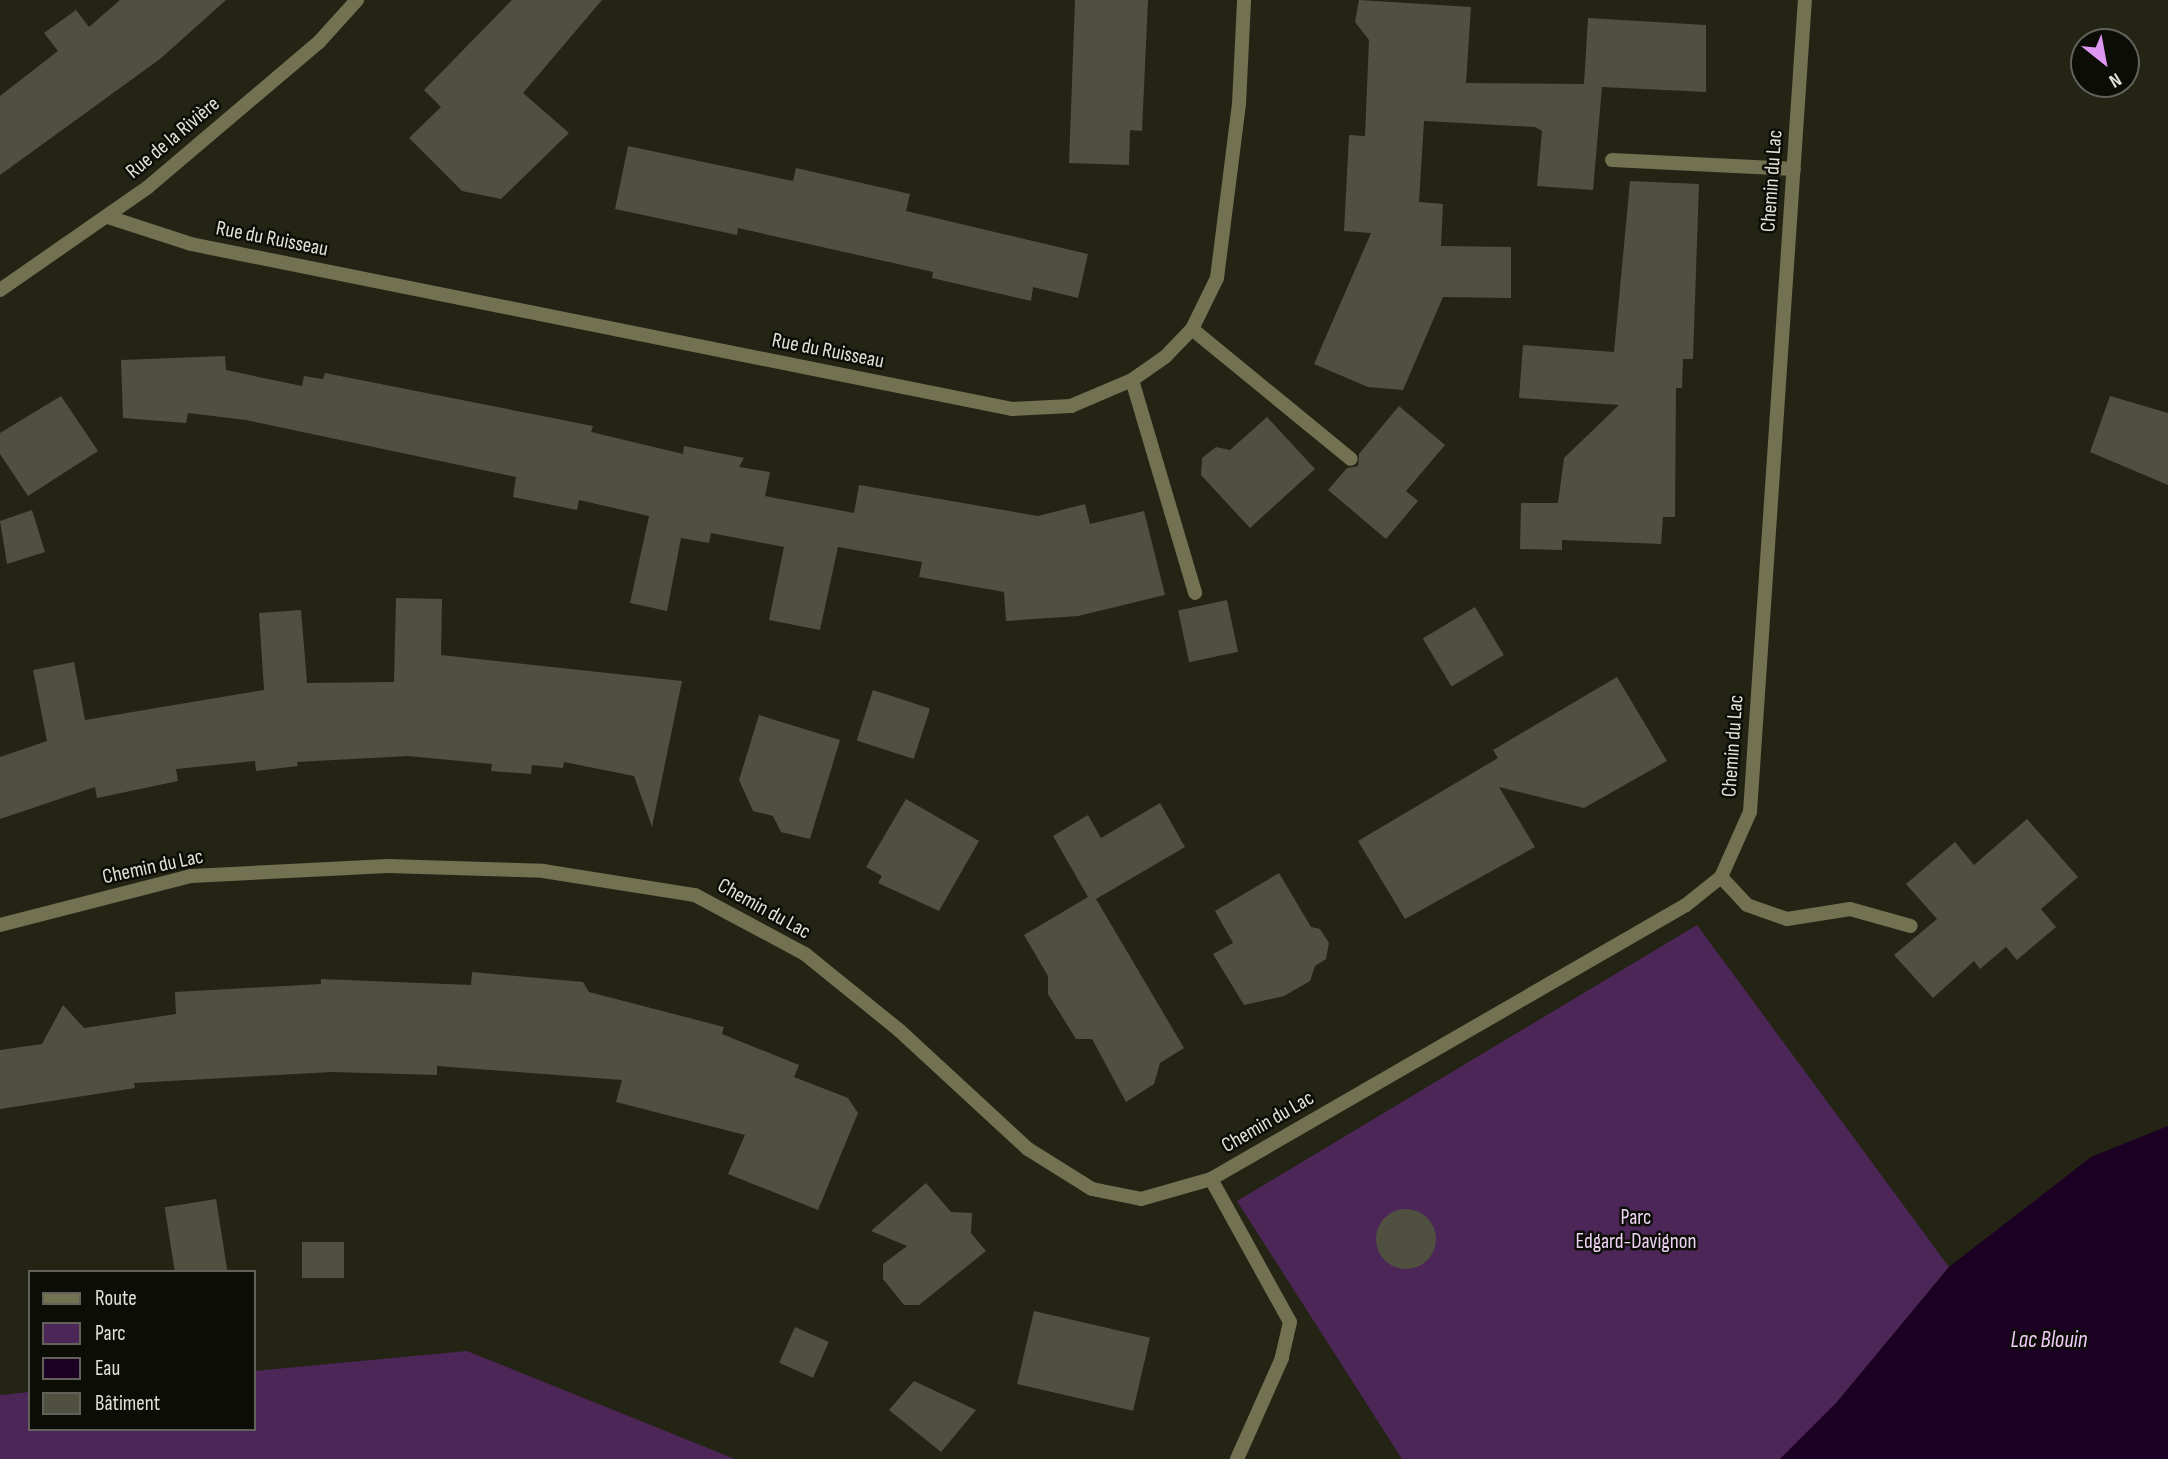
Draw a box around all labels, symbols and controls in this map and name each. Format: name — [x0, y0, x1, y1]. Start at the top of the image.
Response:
north arrow — [2070, 28, 2140, 98]
text: N — [2105, 67, 2125, 92]
street label: Rue de la Rivière — [121, 92, 225, 184]
street label: Chemin du Lac — [1756, 129, 1788, 233]
street label: Rue du Ruisseau — [214, 216, 330, 262]
street label: Rue du Ruisseau — [770, 328, 886, 374]
street label: Chemin du Lac — [1717, 694, 1749, 798]
street label: Chemin du Lac — [100, 844, 206, 890]
street label: Chemin du Lac — [713, 873, 815, 945]
street label: Chemin du Lac — [1217, 1085, 1319, 1159]
park label: Parc Edgard-Davignon — [1576, 1205, 1696, 1255]
legend — [28, 1270, 256, 1431]
text: Route — [95, 1286, 137, 1311]
text: Parc — [95, 1321, 126, 1346]
water label: Lac Blouin — [2011, 1326, 2087, 1354]
text: Eau — [95, 1356, 120, 1381]
text: Bâtiment — [95, 1391, 160, 1416]

